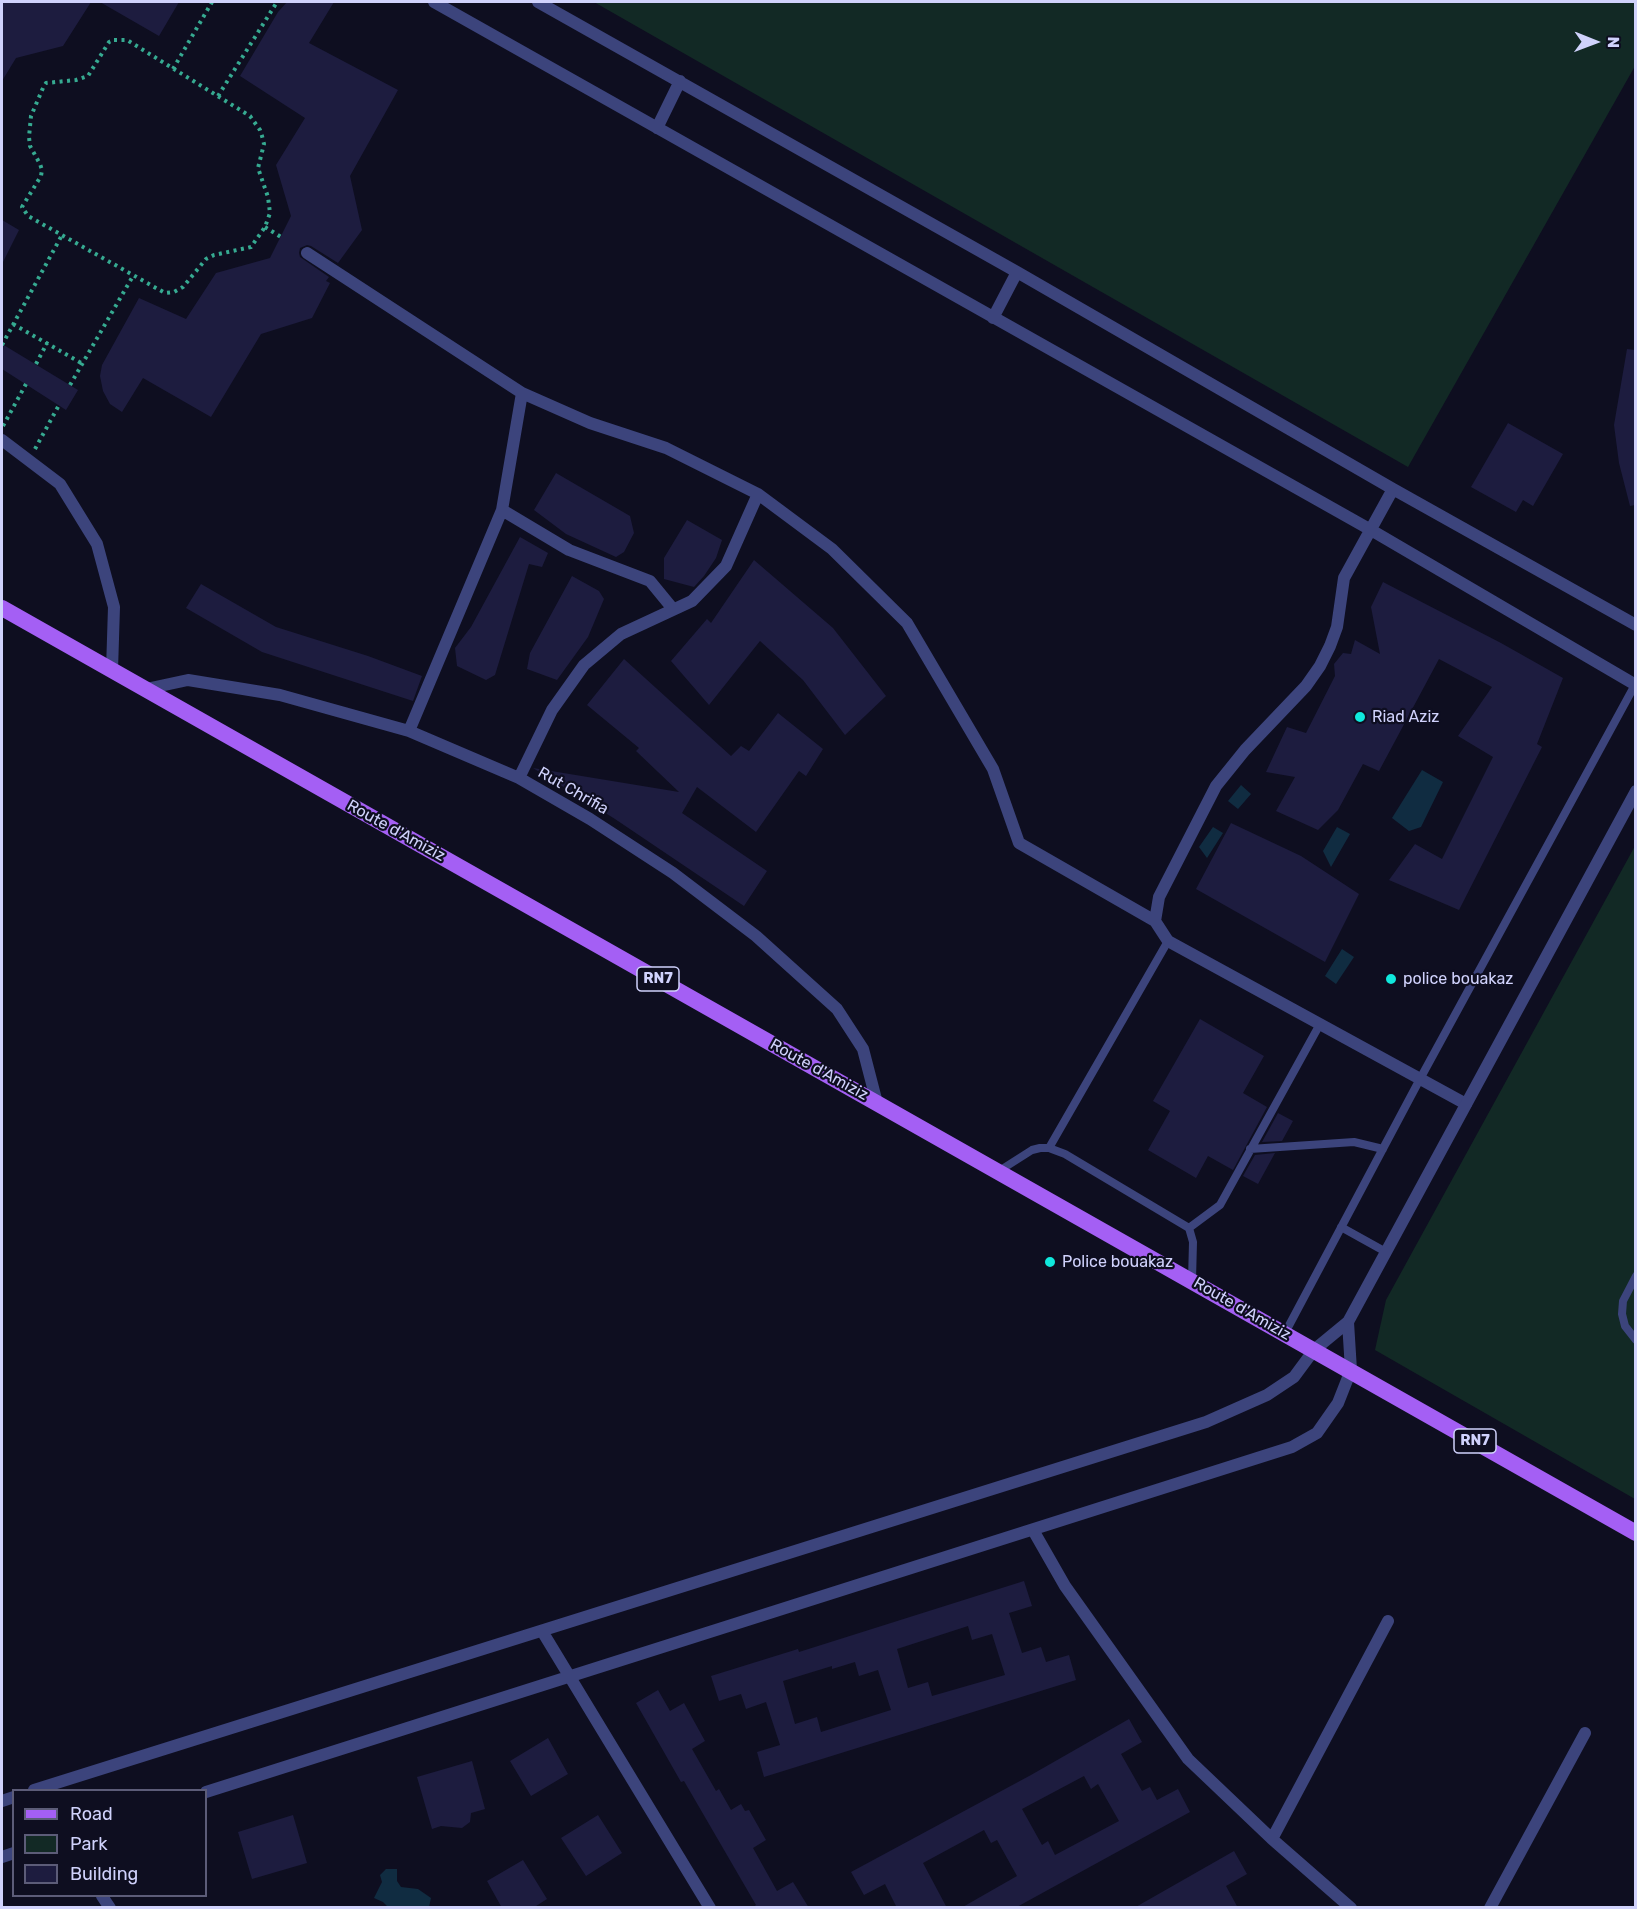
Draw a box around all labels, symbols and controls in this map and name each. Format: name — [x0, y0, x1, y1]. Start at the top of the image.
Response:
north arrow — [1565, 12, 1625, 72]
text: N — [1604, 36, 1623, 48]
place label: Riad Aziz — [1372, 707, 1440, 727]
marker: Riad Aziz — [1353, 710, 1367, 724]
street label: Rut Chrifia — [534, 763, 612, 819]
street label: Route d'Amiziz — [344, 796, 448, 866]
road number: RN7 — [637, 967, 679, 991]
place label: police bouakaz — [1403, 969, 1513, 989]
marker: police bouakaz — [1384, 972, 1398, 986]
street label: Route d'Amiziz — [767, 1035, 871, 1105]
place label: Police bouakaz — [1062, 1252, 1173, 1272]
marker: Police bouakaz — [1043, 1255, 1057, 1269]
street label: Route d'Amiziz — [1190, 1273, 1294, 1345]
road number: RN7 — [1454, 1429, 1496, 1453]
legend — [12, 1789, 207, 1897]
text: Road — [70, 1803, 113, 1825]
text: Park — [70, 1833, 107, 1855]
text: Building — [70, 1863, 138, 1885]

